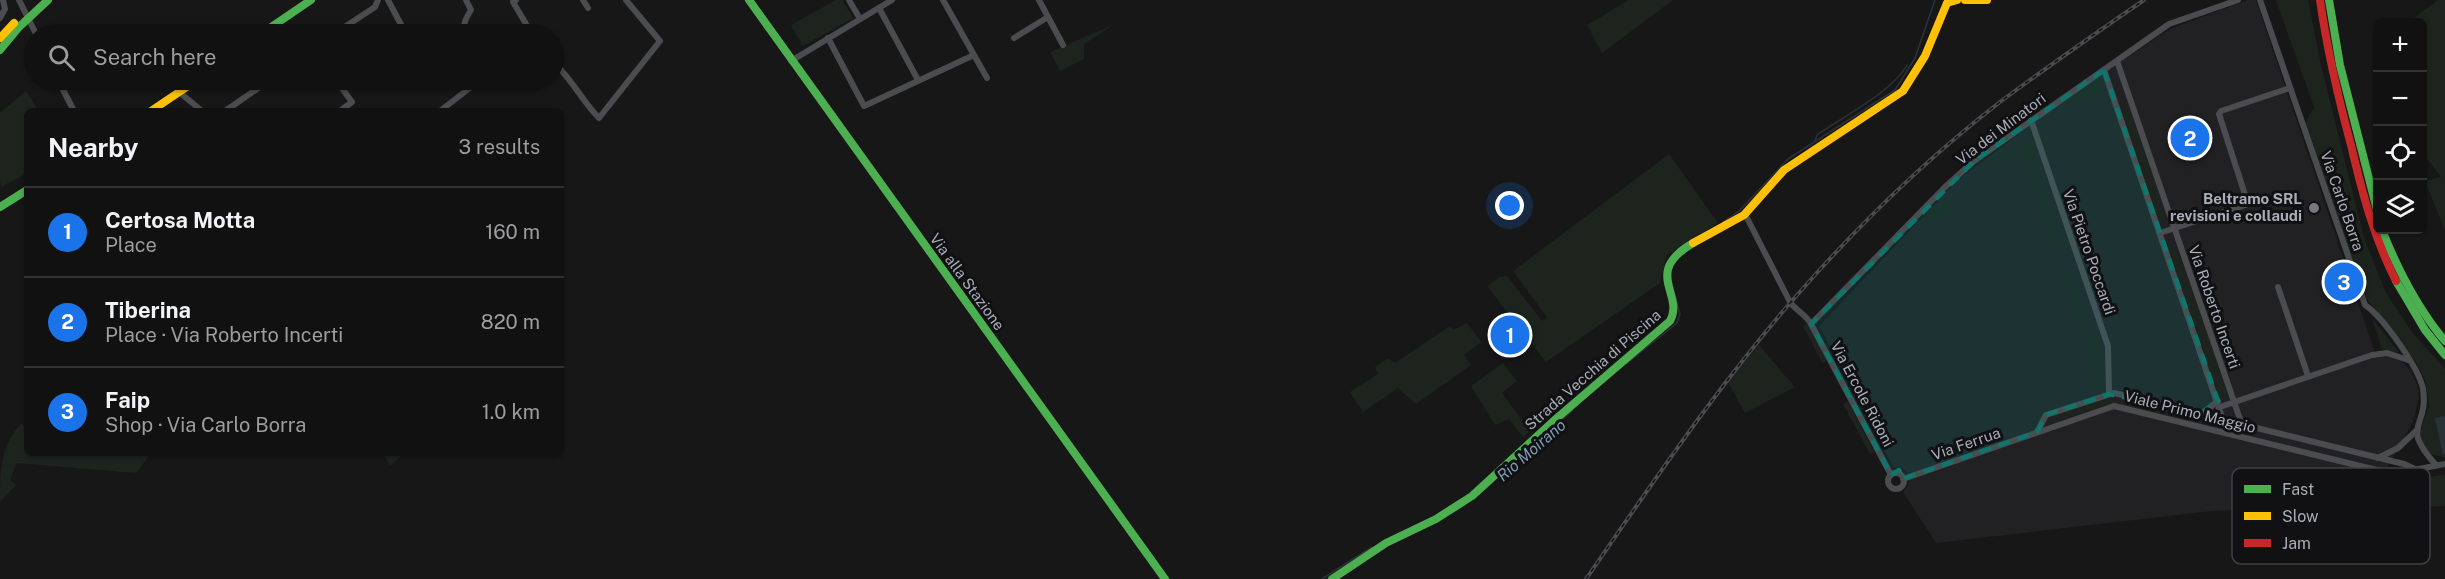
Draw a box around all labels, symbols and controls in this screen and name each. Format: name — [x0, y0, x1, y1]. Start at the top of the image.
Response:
map controls — [2373, 18, 2427, 234]
button: + — [2373, 18, 2427, 72]
search box — [24, 24, 564, 90]
icon: search — [45, 41, 78, 74]
text: Search here — [93, 44, 217, 70]
button: − — [2373, 72, 2427, 126]
street label: Via dei Minatori — [1953, 89, 2049, 168]
pin: 2 — [2170, 116, 2210, 160]
button: locate — [2373, 126, 2427, 180]
text: Nearby — [48, 132, 138, 163]
text: 3 results — [459, 135, 540, 159]
street label: Via Carlo Borra — [2317, 149, 2368, 253]
button: layers — [2373, 180, 2427, 234]
street label: Via Pietro Poccardi — [2060, 187, 2119, 317]
place label: Beltramo SRL revisioni e collaudi — [2170, 190, 2302, 224]
your location — [1495, 191, 1524, 220]
marker: Beltramo SRL revisioni e collaudi — [2307, 201, 2321, 215]
text: Certosa Motta — [105, 207, 255, 233]
text: 1 — [63, 220, 72, 244]
text: 160 m — [485, 220, 540, 244]
street label: Via alla Stazione — [927, 230, 1008, 333]
text: Place — [105, 233, 157, 257]
street label: Via Roberto Incerti — [2185, 243, 2244, 371]
pin: 3 — [2324, 260, 2364, 304]
text: Tiberina — [105, 297, 191, 323]
street label: Strada Vecchia di Piscina — [1521, 306, 1664, 433]
text: 2 — [61, 310, 74, 334]
text: 820 m — [481, 310, 540, 334]
pin: 1 — [1490, 312, 1530, 358]
text: Place · Via Roberto Incerti — [105, 323, 343, 347]
street label: Via Ercole Ridoni — [1827, 338, 1897, 449]
text: Faip — [105, 387, 150, 413]
street label: Viale Primo Maggio — [2123, 387, 2258, 436]
text: 3 — [61, 400, 74, 424]
text: 1.0 km — [482, 400, 540, 424]
text: Shop · Via Carlo Borra — [105, 413, 306, 437]
water label: Rio Moirano — [1493, 415, 1570, 485]
street label: Via Ferrua — [1929, 424, 2002, 463]
legend — [2232, 468, 2430, 564]
text: Fast — [2282, 480, 2314, 499]
text: Slow — [2282, 507, 2319, 526]
text: Jam — [2282, 534, 2311, 553]

